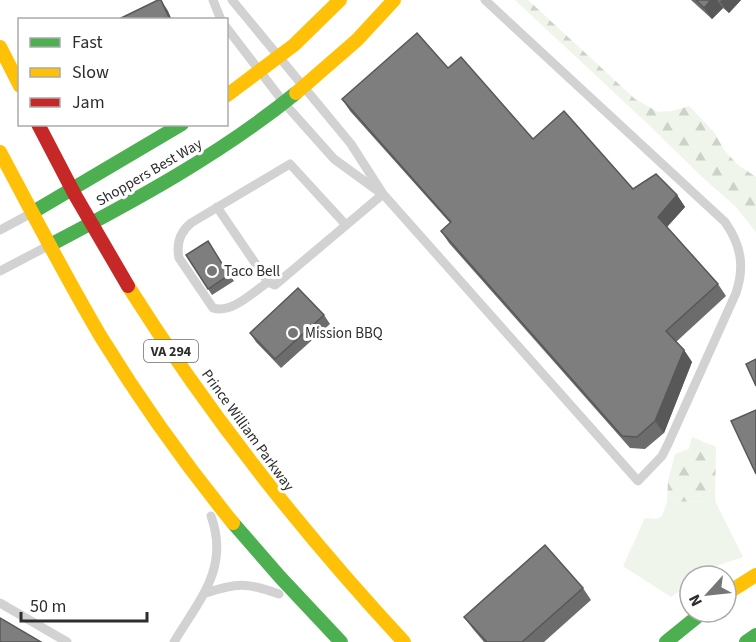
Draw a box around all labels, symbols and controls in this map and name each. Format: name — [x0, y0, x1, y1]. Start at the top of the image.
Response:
legend — [18, 18, 228, 126]
text: Fast — [72, 30, 103, 55]
text: Slow — [72, 60, 109, 85]
text: Jam — [72, 90, 105, 115]
street label: Shoppers Best Way — [92, 134, 206, 211]
place label: Taco Bell — [224, 261, 280, 282]
marker: Taco Bell — [205, 264, 219, 278]
place label: Mission BBQ — [305, 323, 383, 344]
marker: Mission BBQ — [286, 326, 300, 340]
road number: VA 294 — [144, 340, 198, 362]
street label: Prince William Parkway — [196, 365, 299, 495]
north arrow — [678, 564, 738, 624]
scale bar — [21, 585, 147, 623]
text: N — [683, 591, 708, 610]
text: 50 m — [30, 594, 66, 619]

